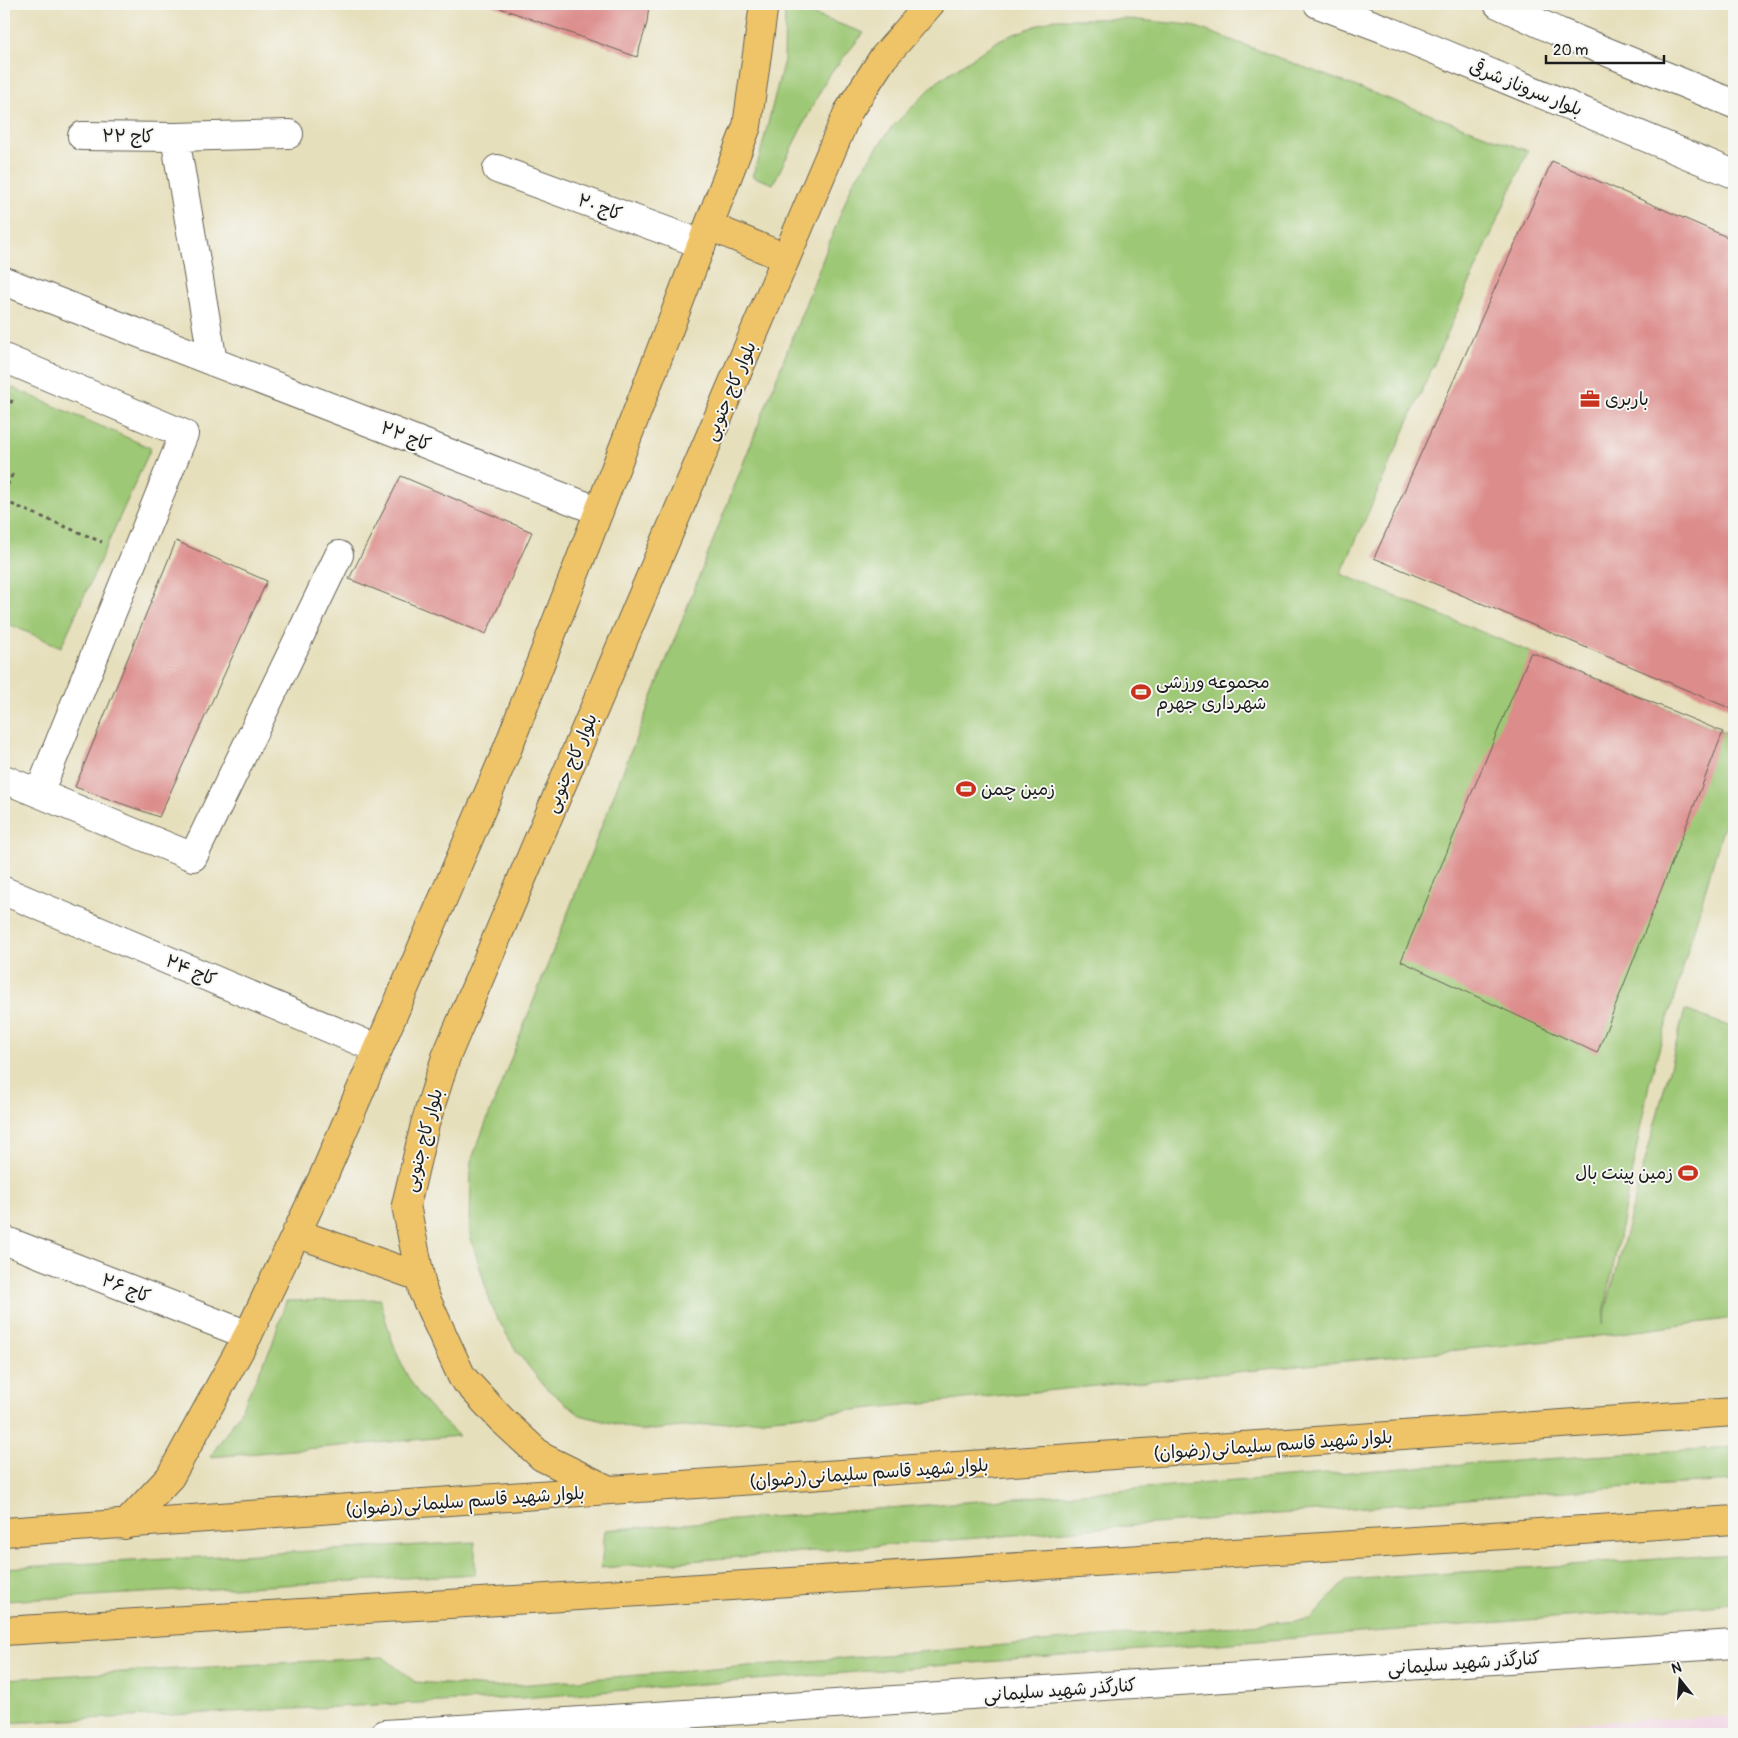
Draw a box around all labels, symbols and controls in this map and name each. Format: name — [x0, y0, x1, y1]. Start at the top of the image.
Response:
scale bar — [1546, 32, 1663, 64]
text: 20 m — [1553, 41, 1588, 60]
street label: بلوار سروناز شرقی — [1466, 54, 1586, 122]
street label: کاج ۲۲ — [102, 125, 154, 148]
street label: کاج ۲۰ — [574, 189, 625, 226]
street label: بلوار کاج جنوبی — [699, 338, 762, 444]
office icon: باربری — [1579, 388, 1601, 410]
place label: باربری — [1605, 388, 1649, 411]
street label: کاج ۲۲ — [377, 416, 434, 457]
place label: مجموعه ورزشی شهرداری جهرم — [1156, 671, 1270, 717]
sports icon: مجموعه ورزشی شهرداری جهرم — [1130, 681, 1152, 703]
street label: بلوار کاج جنوبی — [540, 710, 603, 816]
sports icon: زمین چمن — [955, 778, 977, 800]
place label: زمین چمن — [981, 778, 1055, 801]
street label: کاج ۲۴ — [162, 949, 220, 992]
street label: بلوار کاج جنوبی — [399, 1086, 448, 1194]
place label: زمین پینت بال — [1575, 1162, 1673, 1185]
sports icon: زمین پینت بال — [1677, 1162, 1699, 1184]
street label: کاج ۲۶ — [98, 1269, 154, 1308]
street label: بلوار شهید قاسم سلیمانی(رضوان) — [1153, 1426, 1394, 1467]
street label: بلوار شهید قاسم سلیمانی(رضوان) — [749, 1454, 990, 1495]
street label: بلوار شهید قاسم سلیمانی(رضوان) — [345, 1482, 586, 1523]
street label: کنارگذر شهید سلیمانی — [1387, 1647, 1541, 1680]
north arrow — [1656, 1656, 1706, 1706]
text: N — [1669, 1659, 1683, 1678]
street label: کنارگذر شهید سلیمانی — [983, 1674, 1137, 1707]

